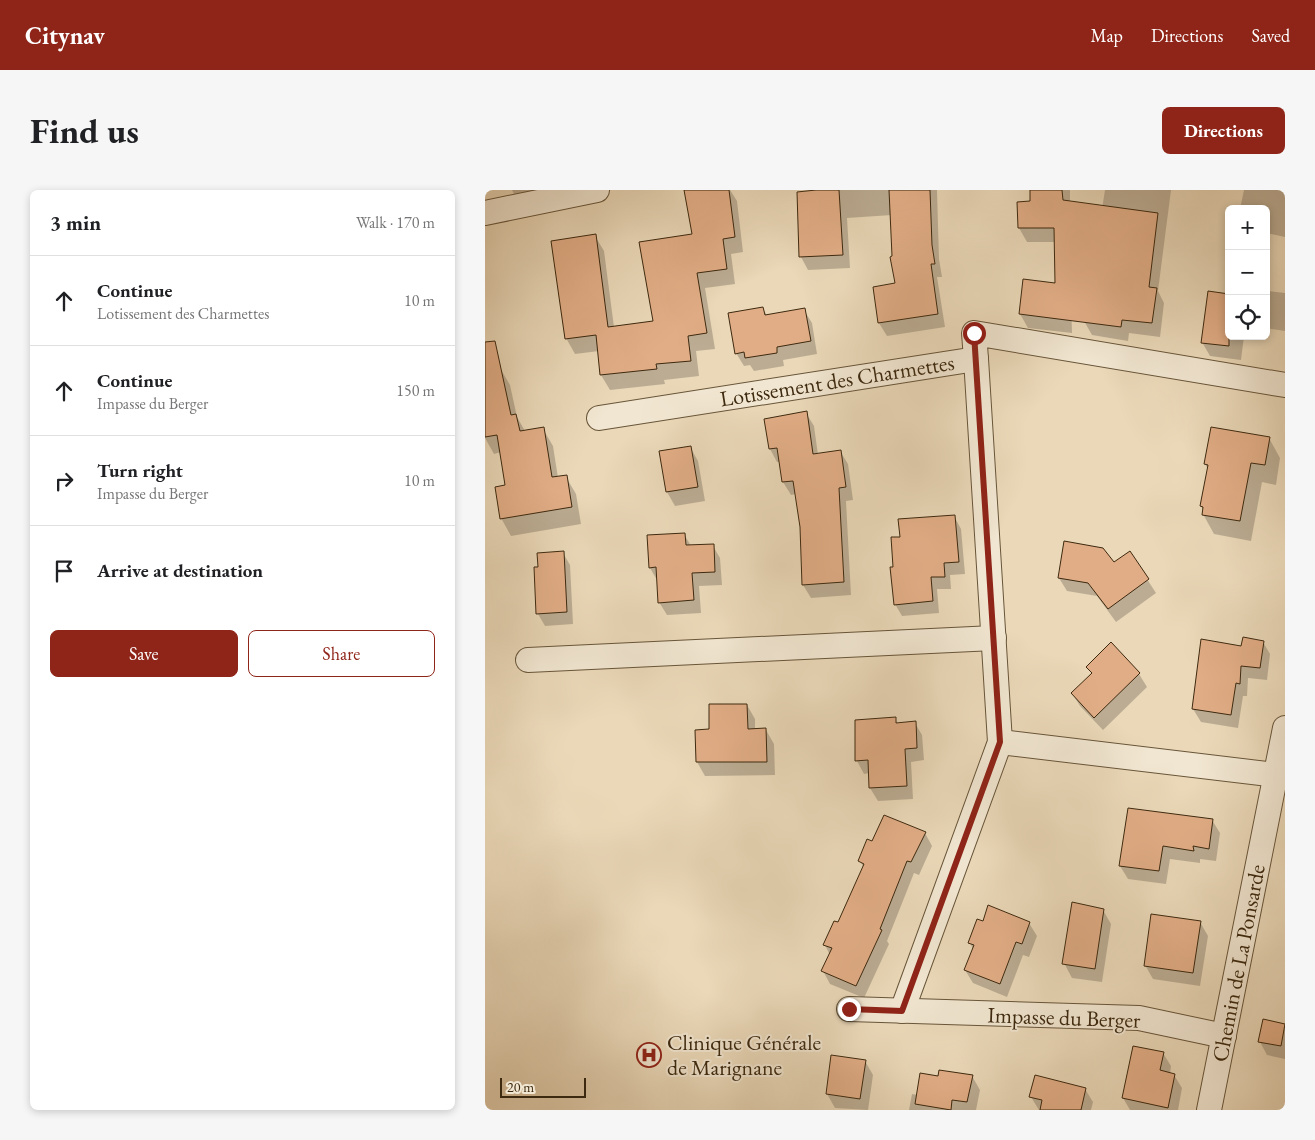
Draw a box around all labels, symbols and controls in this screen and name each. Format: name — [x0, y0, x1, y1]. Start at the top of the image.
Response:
text: Citynav — [25, 20, 105, 51]
text: Map — [1091, 24, 1123, 47]
text: Directions — [1151, 24, 1223, 47]
text: Saved — [1251, 24, 1290, 47]
button: Directions — [1162, 107, 1285, 154]
text: Find us — [30, 108, 139, 153]
map controls — [1225, 205, 1270, 340]
button: + — [1225, 205, 1270, 250]
text: 3 min — [50, 209, 101, 236]
text: Walk · 170 m — [356, 212, 435, 233]
button: − — [1225, 250, 1270, 295]
text: Continue — [97, 278, 172, 303]
icon: ahead — [50, 287, 78, 315]
text: 10 m — [404, 290, 435, 311]
button: locate — [1225, 295, 1270, 340]
text: Lotissement des Charmettes — [97, 303, 269, 324]
route start — [963, 322, 986, 345]
street label: Lotissement des Charmettes — [718, 348, 956, 413]
text: Continue — [97, 368, 172, 393]
icon: ahead — [50, 377, 78, 405]
text: 150 m — [396, 380, 435, 401]
text: Impasse du Berger — [97, 393, 208, 414]
text: Turn right — [97, 458, 183, 483]
icon: right — [50, 467, 78, 495]
text: 10 m — [404, 470, 435, 491]
text: Impasse du Berger — [97, 483, 208, 504]
icon: arrive — [50, 557, 78, 585]
text: Arrive at destination — [97, 558, 263, 583]
button: Save — [50, 630, 238, 677]
button: Share — [248, 630, 435, 677]
street label: Chemin de La Ponsarde — [1205, 861, 1272, 1064]
route end — [838, 998, 861, 1021]
street label: Impasse du Berger — [987, 1000, 1142, 1035]
place label: Clinique Générale de Marignane — [667, 1028, 822, 1082]
hospital icon: Clinique Générale de Marignane — [636, 1042, 662, 1068]
scale bar — [500, 1075, 586, 1098]
text: 20 m — [507, 1078, 534, 1096]

